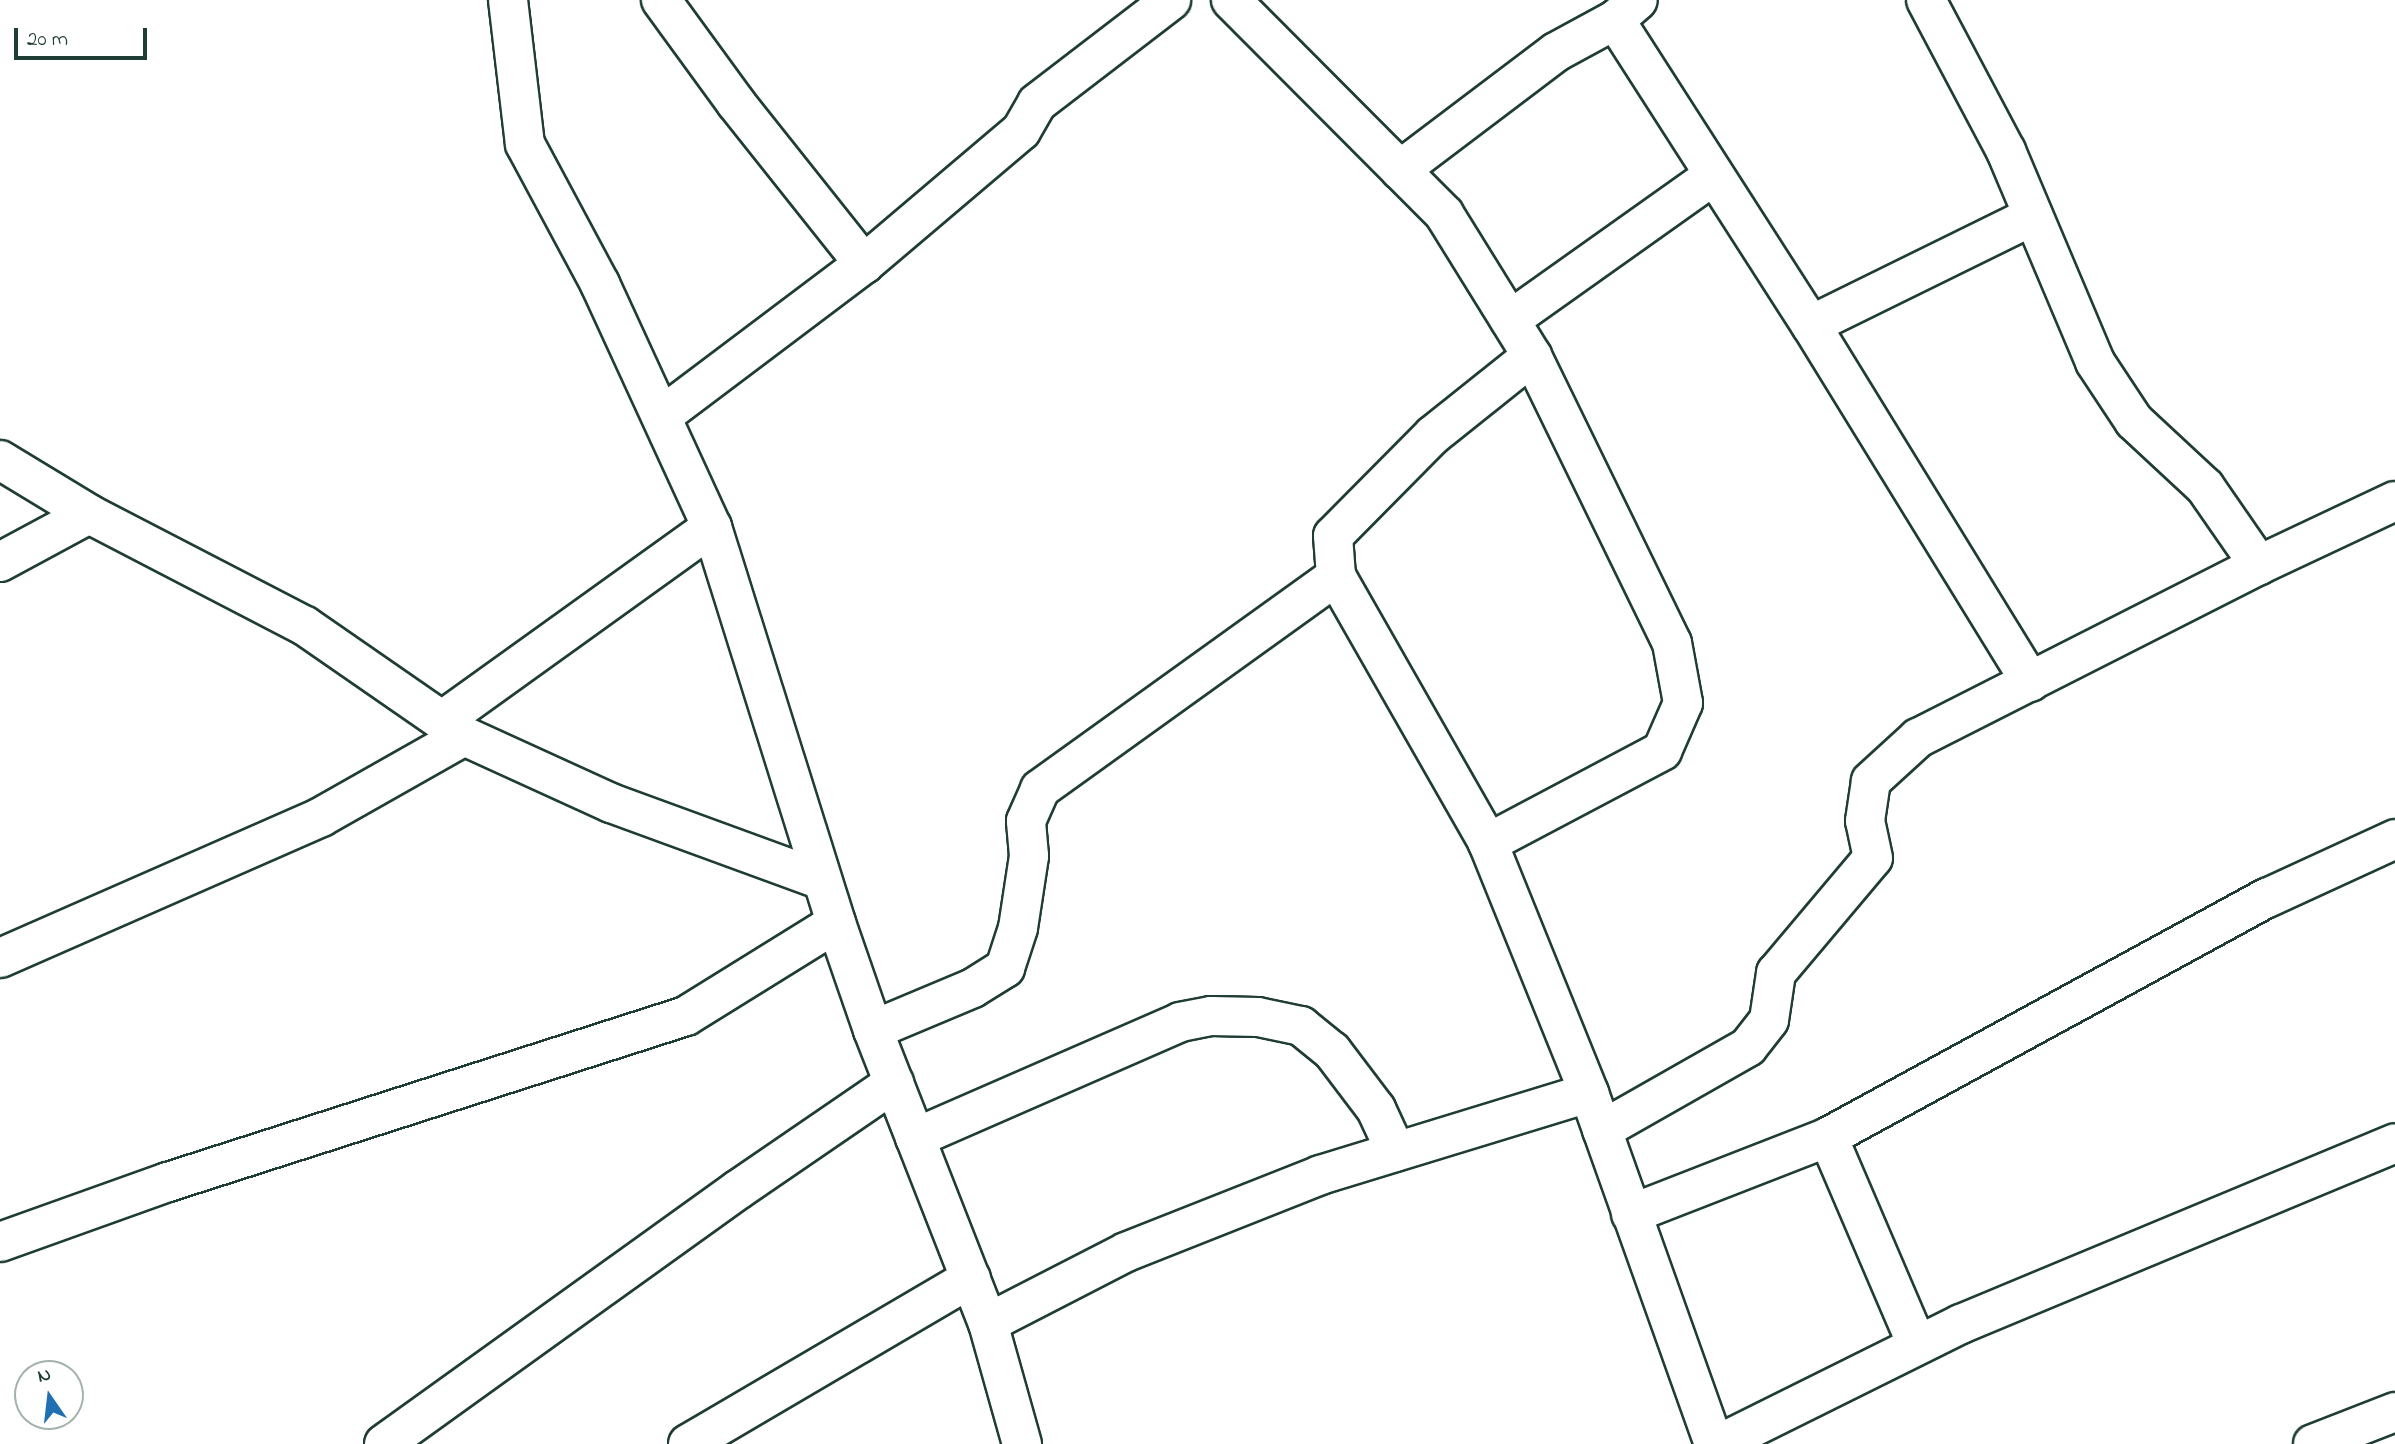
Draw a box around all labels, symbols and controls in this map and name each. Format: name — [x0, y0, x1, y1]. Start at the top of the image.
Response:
scale bar — [18, 14, 150, 58]
text: 20 m — [27, 25, 68, 55]
north arrow — [14, 1360, 84, 1430]
text: N — [35, 1361, 54, 1391]

